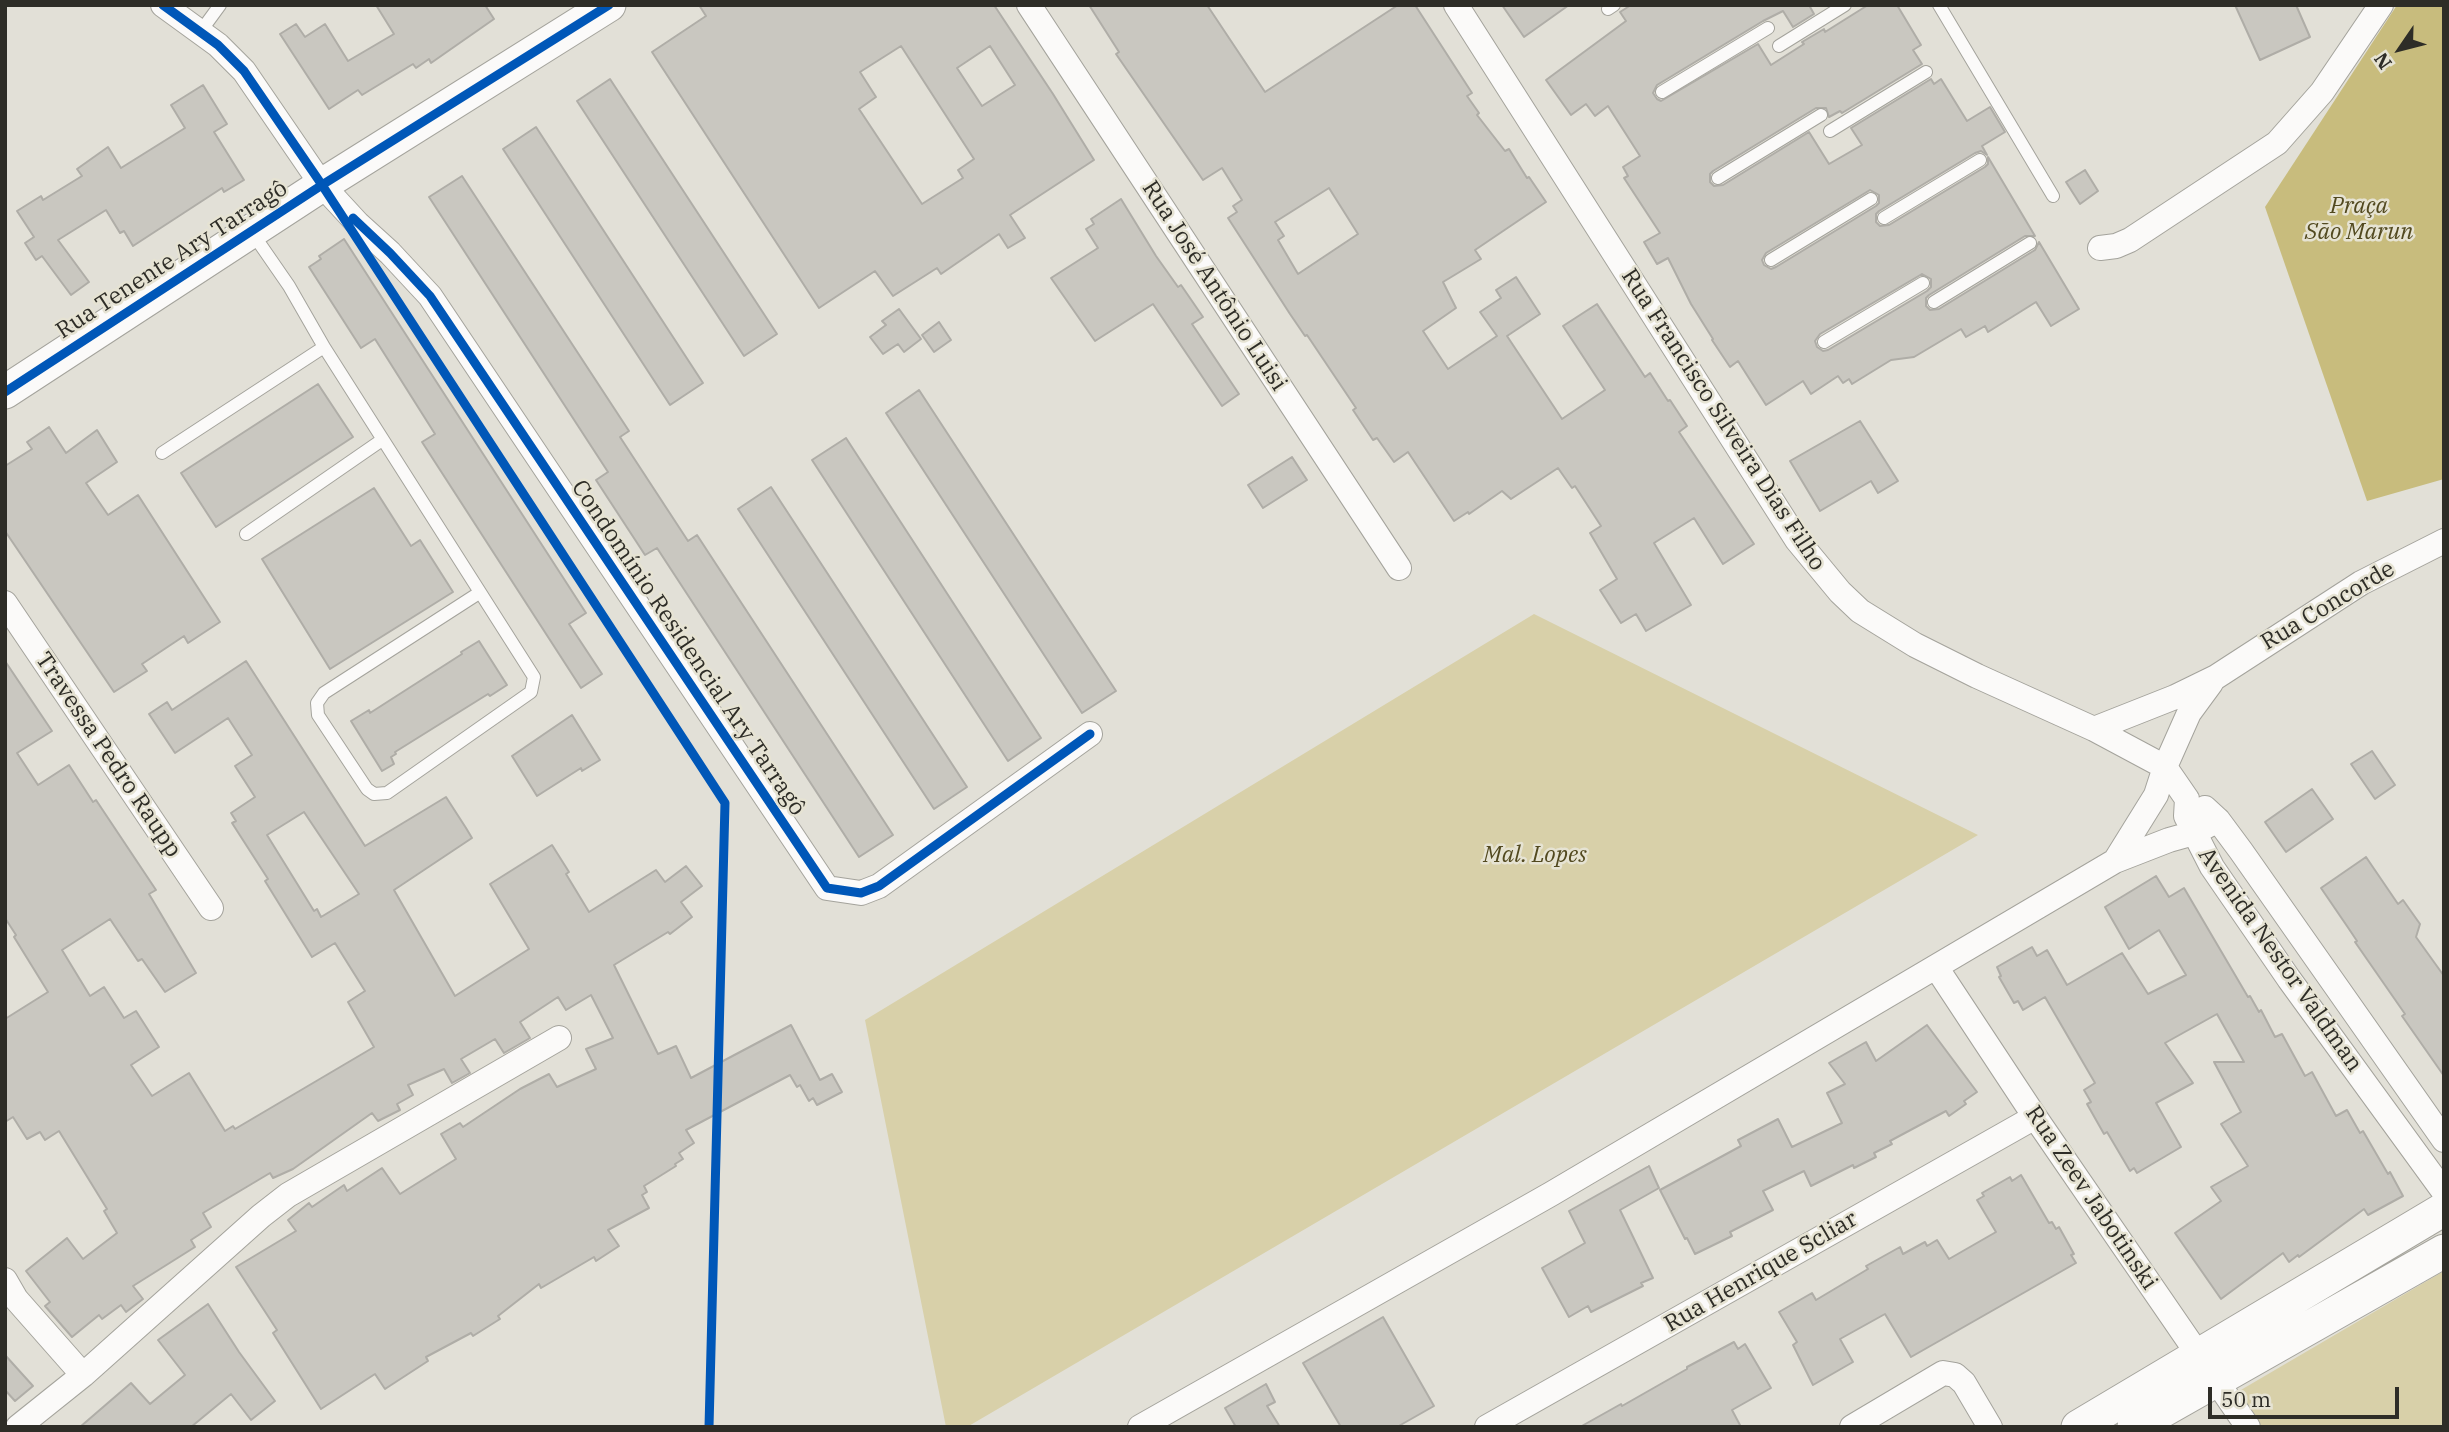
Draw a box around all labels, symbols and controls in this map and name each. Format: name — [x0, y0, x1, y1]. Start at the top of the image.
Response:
north arrow — [2365, 14, 2435, 84]
text: N — [2369, 48, 2397, 74]
street label: Rua Tenente Ary Tarragô — [51, 175, 293, 345]
street label: Rua José Antônio Luisi — [1136, 176, 1292, 396]
park label: Praça São Marun — [2305, 192, 2413, 246]
street label: Rua Francisco Silveira Dias Filho — [1615, 264, 1831, 576]
street label: Condomínio Residencial Ary Tarragô — [565, 475, 811, 821]
street label: Rua Concorde — [2256, 555, 2400, 657]
street label: Travessa Pedro Raupp — [29, 647, 187, 863]
park label: Mal. Lopes — [1483, 841, 1587, 869]
street label: Avenida Nestor Valdman — [2192, 842, 2368, 1078]
street label: Rua Zeev Jabotinski — [2019, 1101, 2163, 1295]
street label: Rua Henrique Scliar — [1660, 1206, 1862, 1338]
scale bar — [2211, 1372, 2402, 1416]
text: 50 m — [2221, 1385, 2271, 1413]

